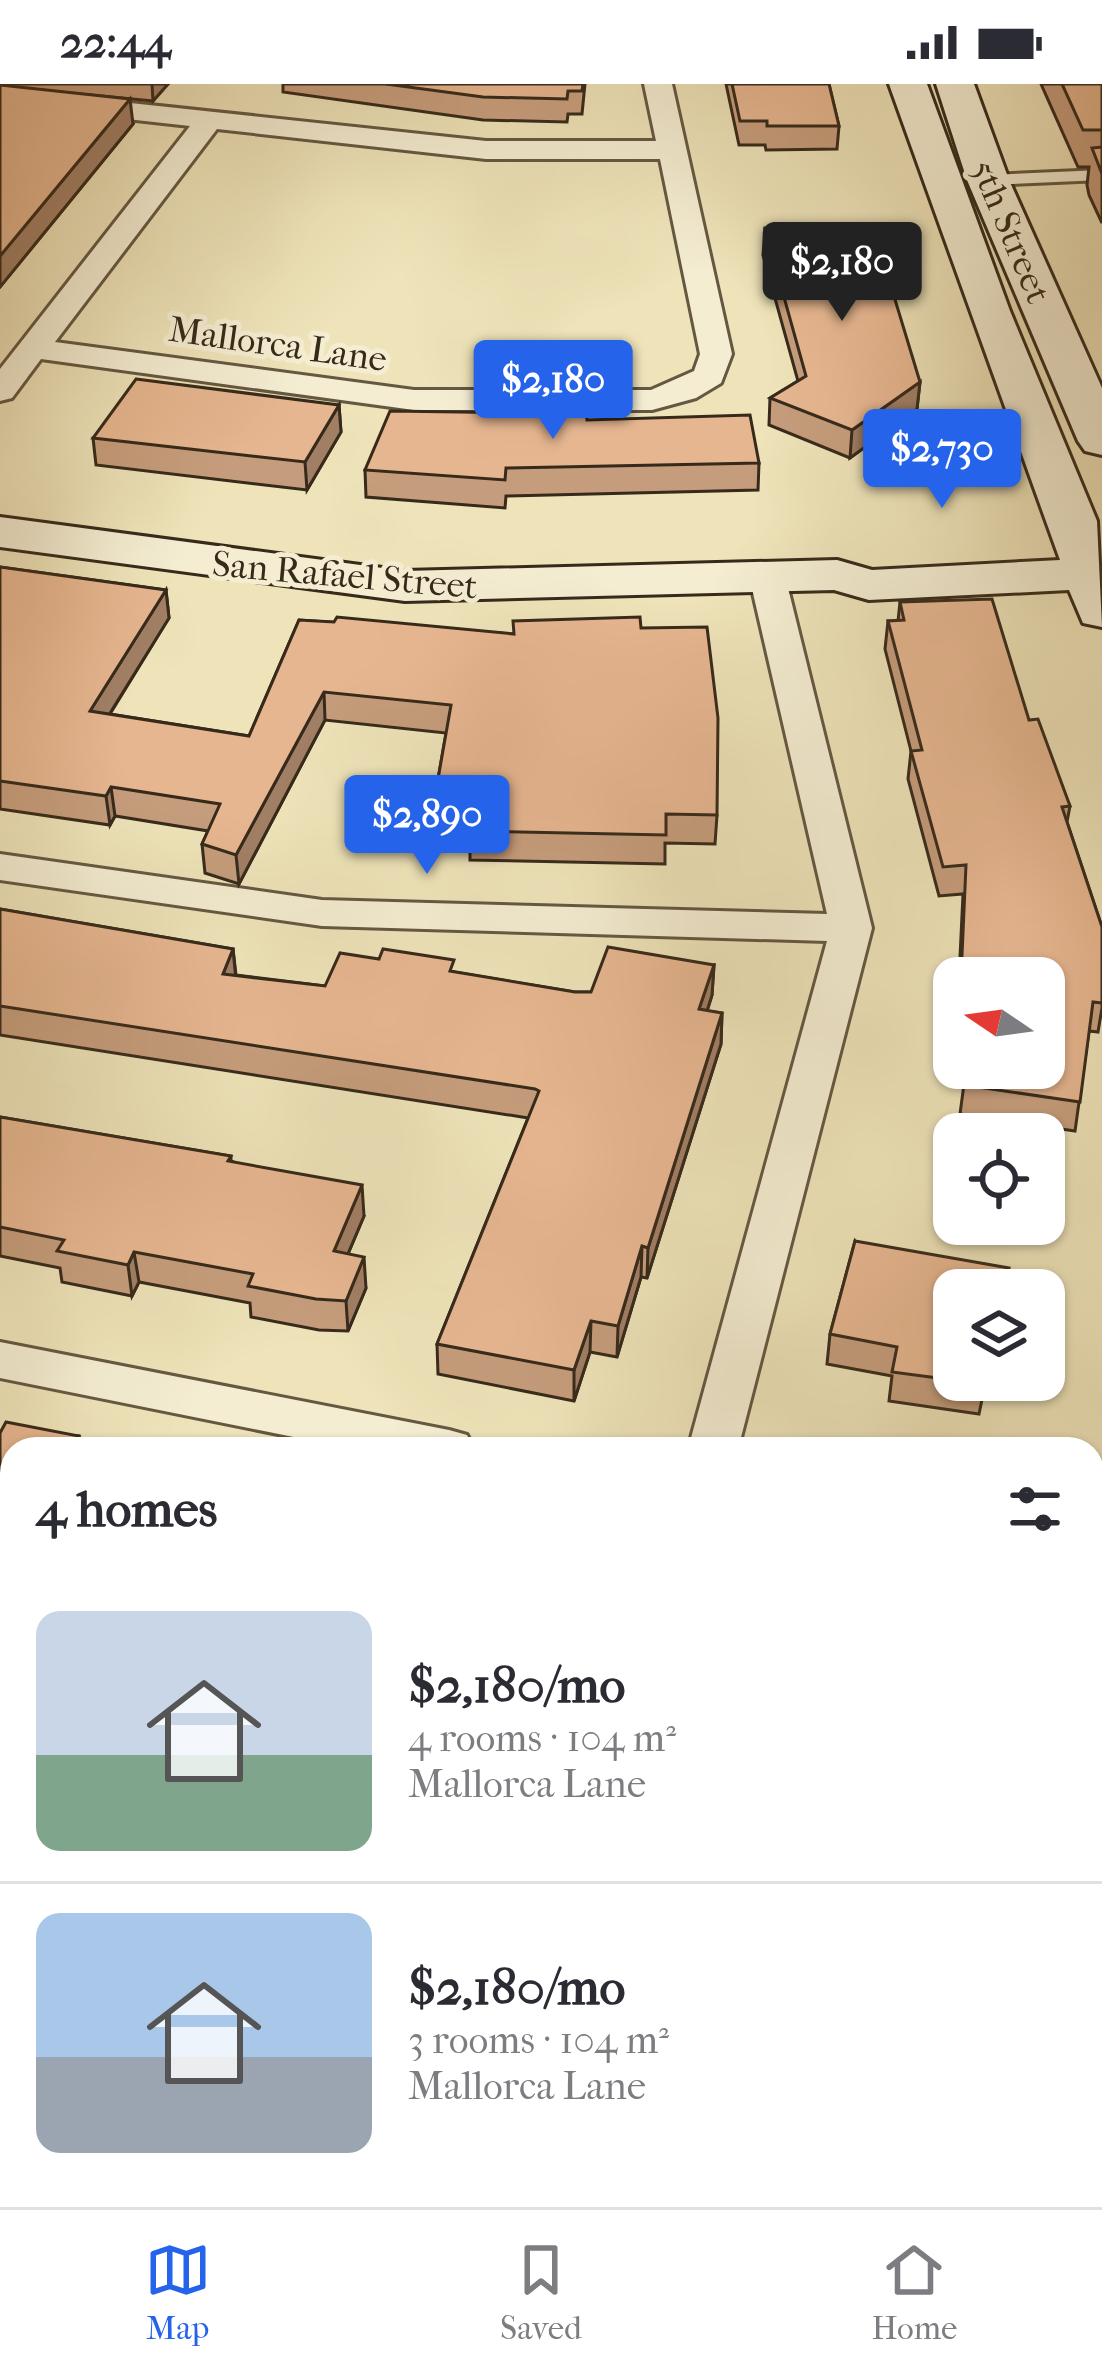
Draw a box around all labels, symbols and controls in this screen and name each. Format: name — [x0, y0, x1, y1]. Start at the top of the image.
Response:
text: 22:44 — [60, 16, 171, 69]
street label: 5th Street — [962, 154, 1060, 309]
pin: $2,180 — [744, 222, 940, 324]
text: $2,180 — [790, 238, 894, 284]
street label: Mallorca Lane — [166, 308, 390, 380]
pin: $2,180 — [455, 340, 651, 442]
text: $2,180 — [501, 356, 605, 402]
pin: $2,730 — [844, 409, 1040, 511]
text: $2,730 — [890, 425, 994, 471]
street label: San Rafael Street — [211, 542, 479, 608]
pin: $2,890 — [329, 775, 525, 877]
text: $2,890 — [371, 791, 483, 837]
north arrow — [933, 957, 1065, 1089]
map controls — [933, 957, 1065, 1401]
button: locate — [933, 1113, 1065, 1245]
button: layers — [933, 1269, 1065, 1401]
icon: filters — [1002, 1476, 1068, 1542]
text: 4 homes — [36, 1479, 217, 1539]
text: $2,180/mo — [408, 1655, 625, 1715]
icon: home — [132, 1659, 276, 1803]
text: 4 rooms · 104 m² — [408, 1715, 676, 1761]
text: Mallorca Lane — [408, 1761, 646, 1807]
text: $2,180/mo — [408, 1957, 625, 2017]
icon: home — [132, 1961, 276, 2105]
text: 3 rooms · 104 m² — [408, 2017, 669, 2063]
text: Mallorca Lane — [408, 2063, 646, 2109]
tab: Map — [145, 2237, 211, 2348]
tab: Saved — [500, 2237, 582, 2348]
tab: Home — [871, 2237, 957, 2348]

